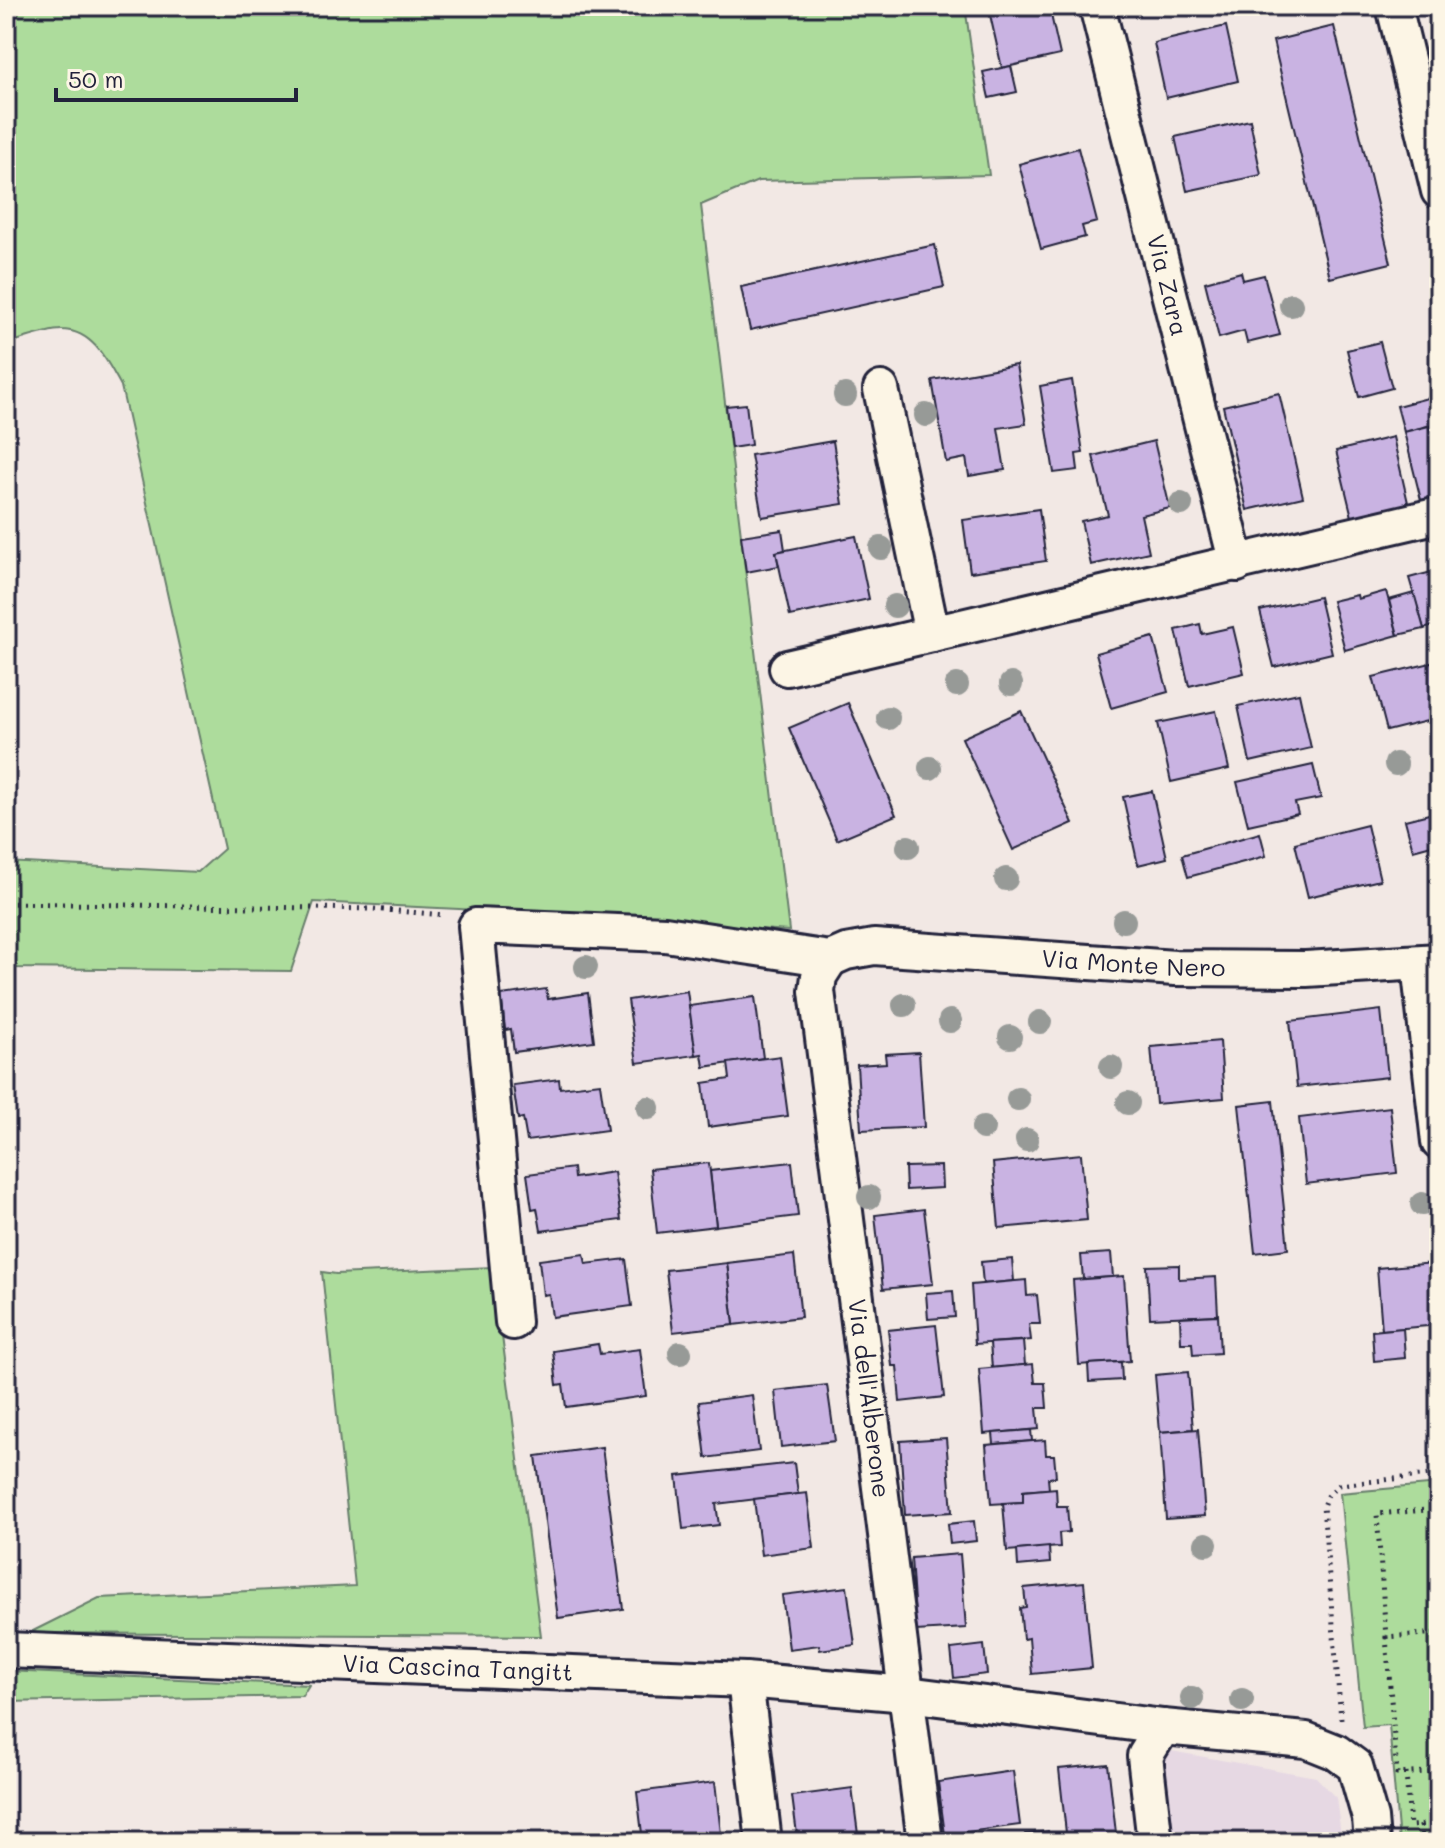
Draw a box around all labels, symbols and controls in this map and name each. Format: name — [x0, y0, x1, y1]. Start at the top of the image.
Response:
scale bar — [56, 52, 296, 102]
text: 50 m — [68, 63, 124, 94]
street label: Via Zara — [1141, 231, 1196, 339]
street label: Via Monte Nero — [1041, 942, 1226, 982]
street label: Via dell'Alberone — [842, 1297, 898, 1499]
street label: Via Cascina Tangitt — [342, 1647, 574, 1687]

